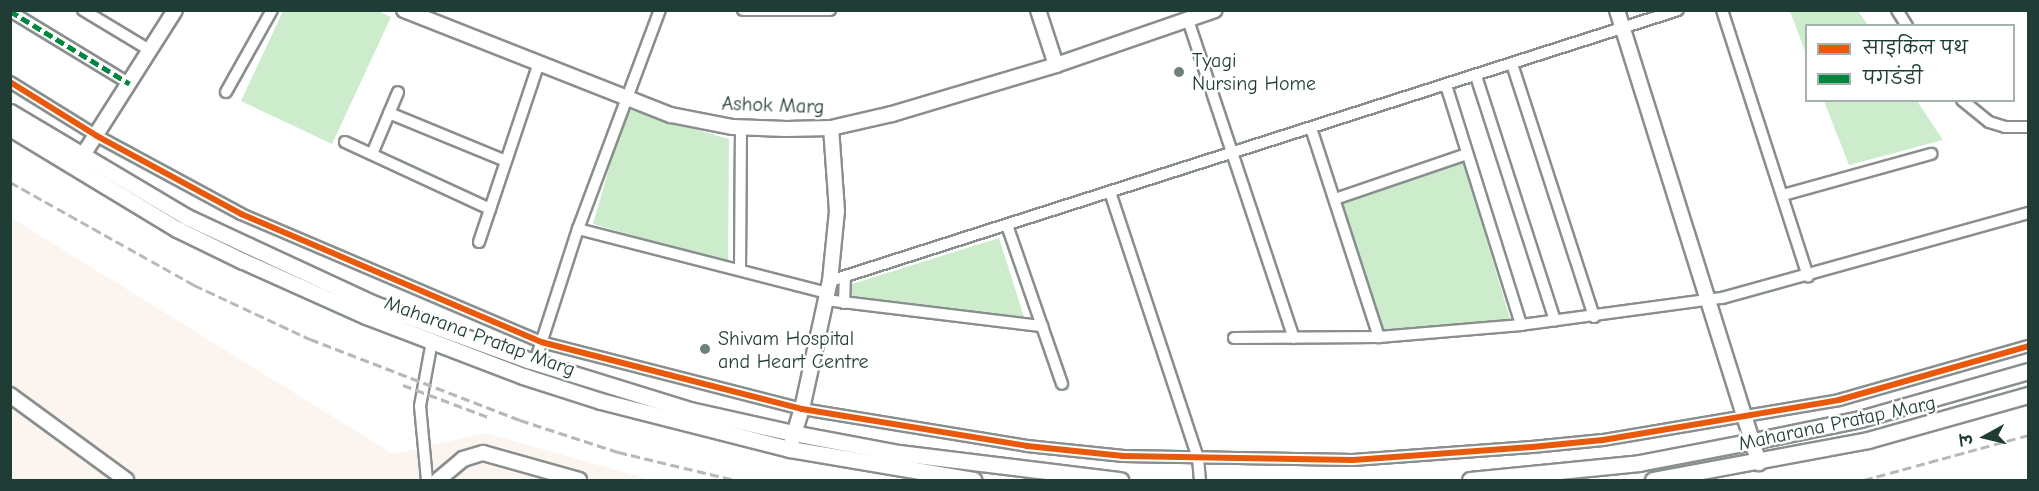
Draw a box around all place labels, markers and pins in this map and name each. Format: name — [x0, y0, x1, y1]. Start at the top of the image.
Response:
place label: Tyagi Nursing Home — [1192, 48, 1316, 95]
marker: Tyagi Nursing Home — [1170, 63, 1188, 81]
place label: Shivam Hospital and Heart Centre — [718, 326, 868, 373]
marker: Shivam Hospital and Heart Centre — [696, 340, 714, 358]

